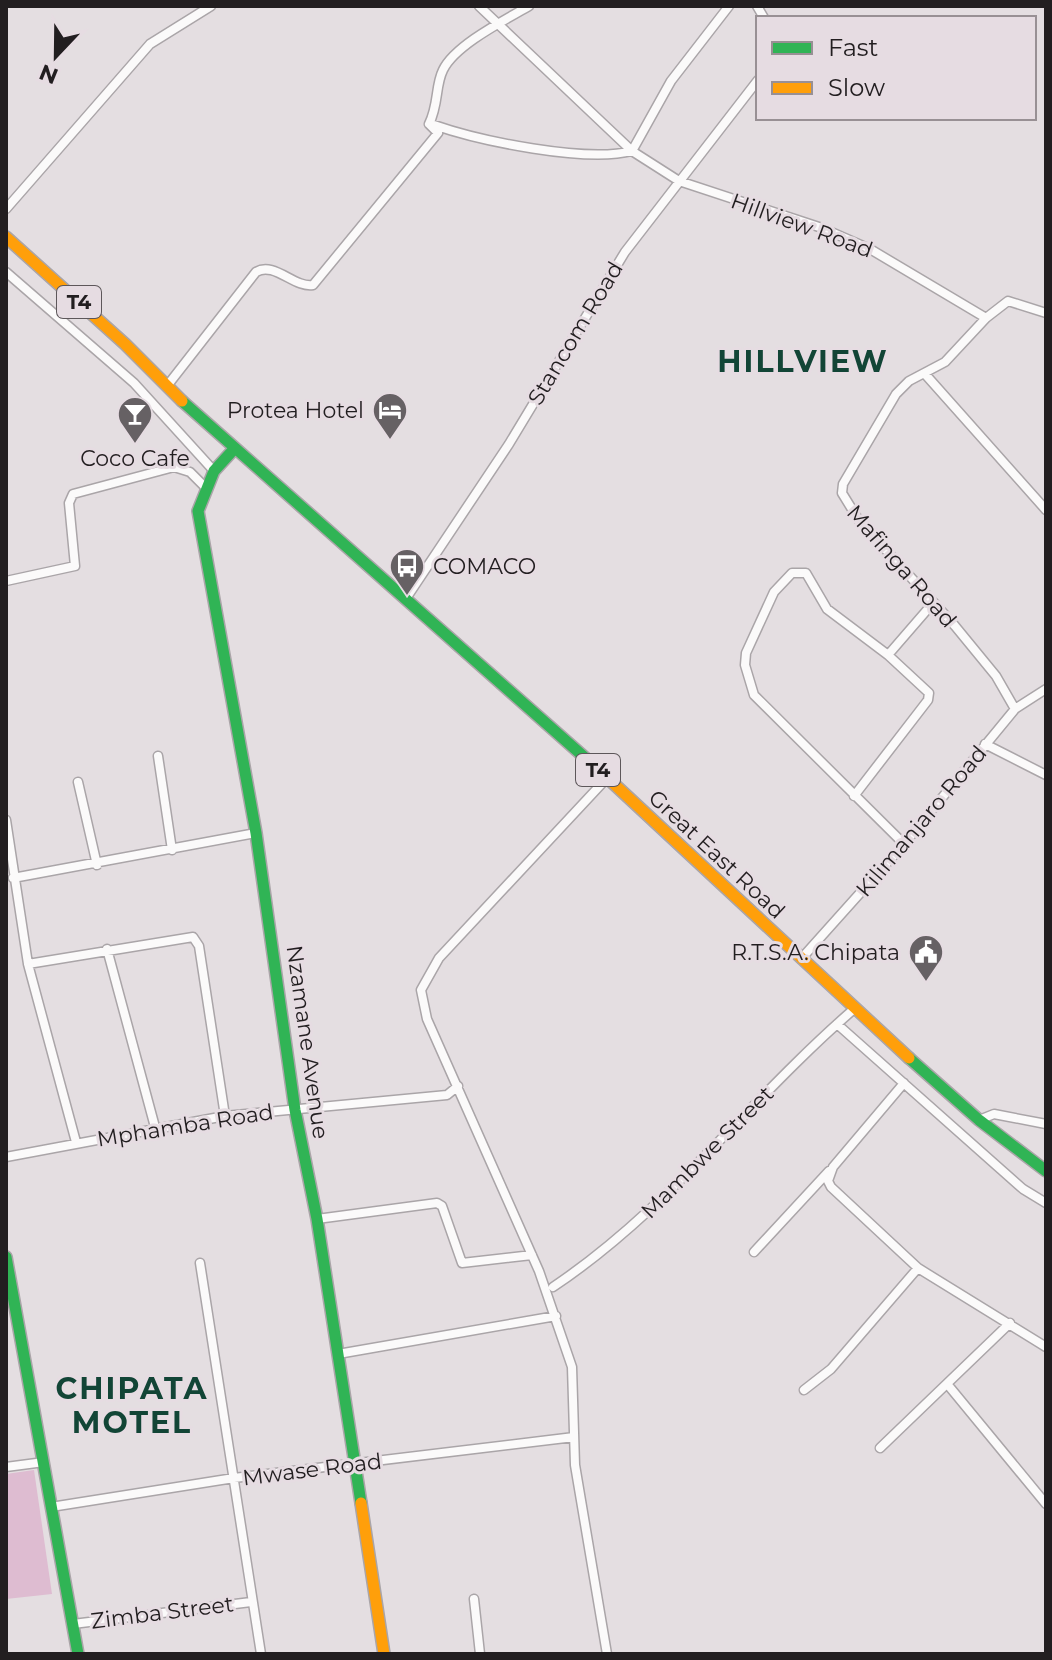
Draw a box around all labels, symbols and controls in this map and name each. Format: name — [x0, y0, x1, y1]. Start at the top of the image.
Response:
north arrow — [16, 16, 96, 96]
legend — [756, 16, 1036, 120]
text: Fast — [828, 33, 879, 62]
text: N — [35, 58, 62, 90]
text: Slow — [828, 73, 885, 102]
street label: Hillview Road — [727, 187, 877, 264]
street label: Stancom Road — [522, 257, 629, 410]
road number: T4 — [57, 286, 101, 318]
district label: HILLVIEW — [717, 343, 889, 380]
hotel icon: Protea Hotel — [371, 391, 409, 441]
bar icon: Coco Cafe — [116, 395, 154, 445]
place label: Protea Hotel — [227, 397, 364, 424]
place label: Coco Cafe — [80, 445, 190, 472]
street label: Mafinga Road — [841, 500, 962, 633]
bus stop icon: COMACO — [388, 547, 426, 597]
place label: COMACO — [433, 553, 536, 580]
street label: Kilimanjaro Road — [850, 740, 993, 902]
road number: T4 — [576, 754, 620, 786]
street label: Great East Road — [643, 784, 790, 924]
public building icon: R.T.S.A. Chipata — [907, 933, 945, 983]
place label: R.T.S.A. Chipata — [731, 939, 900, 966]
street label: Nzamane Avenue — [281, 943, 334, 1141]
street label: Mambwe Street — [635, 1080, 779, 1224]
street label: Mphamba Road — [95, 1098, 275, 1153]
district label: CHIPATA MOTEL — [56, 1370, 208, 1441]
street label: Mwase Road — [241, 1448, 383, 1491]
street label: Zimba Street — [89, 1590, 235, 1635]

